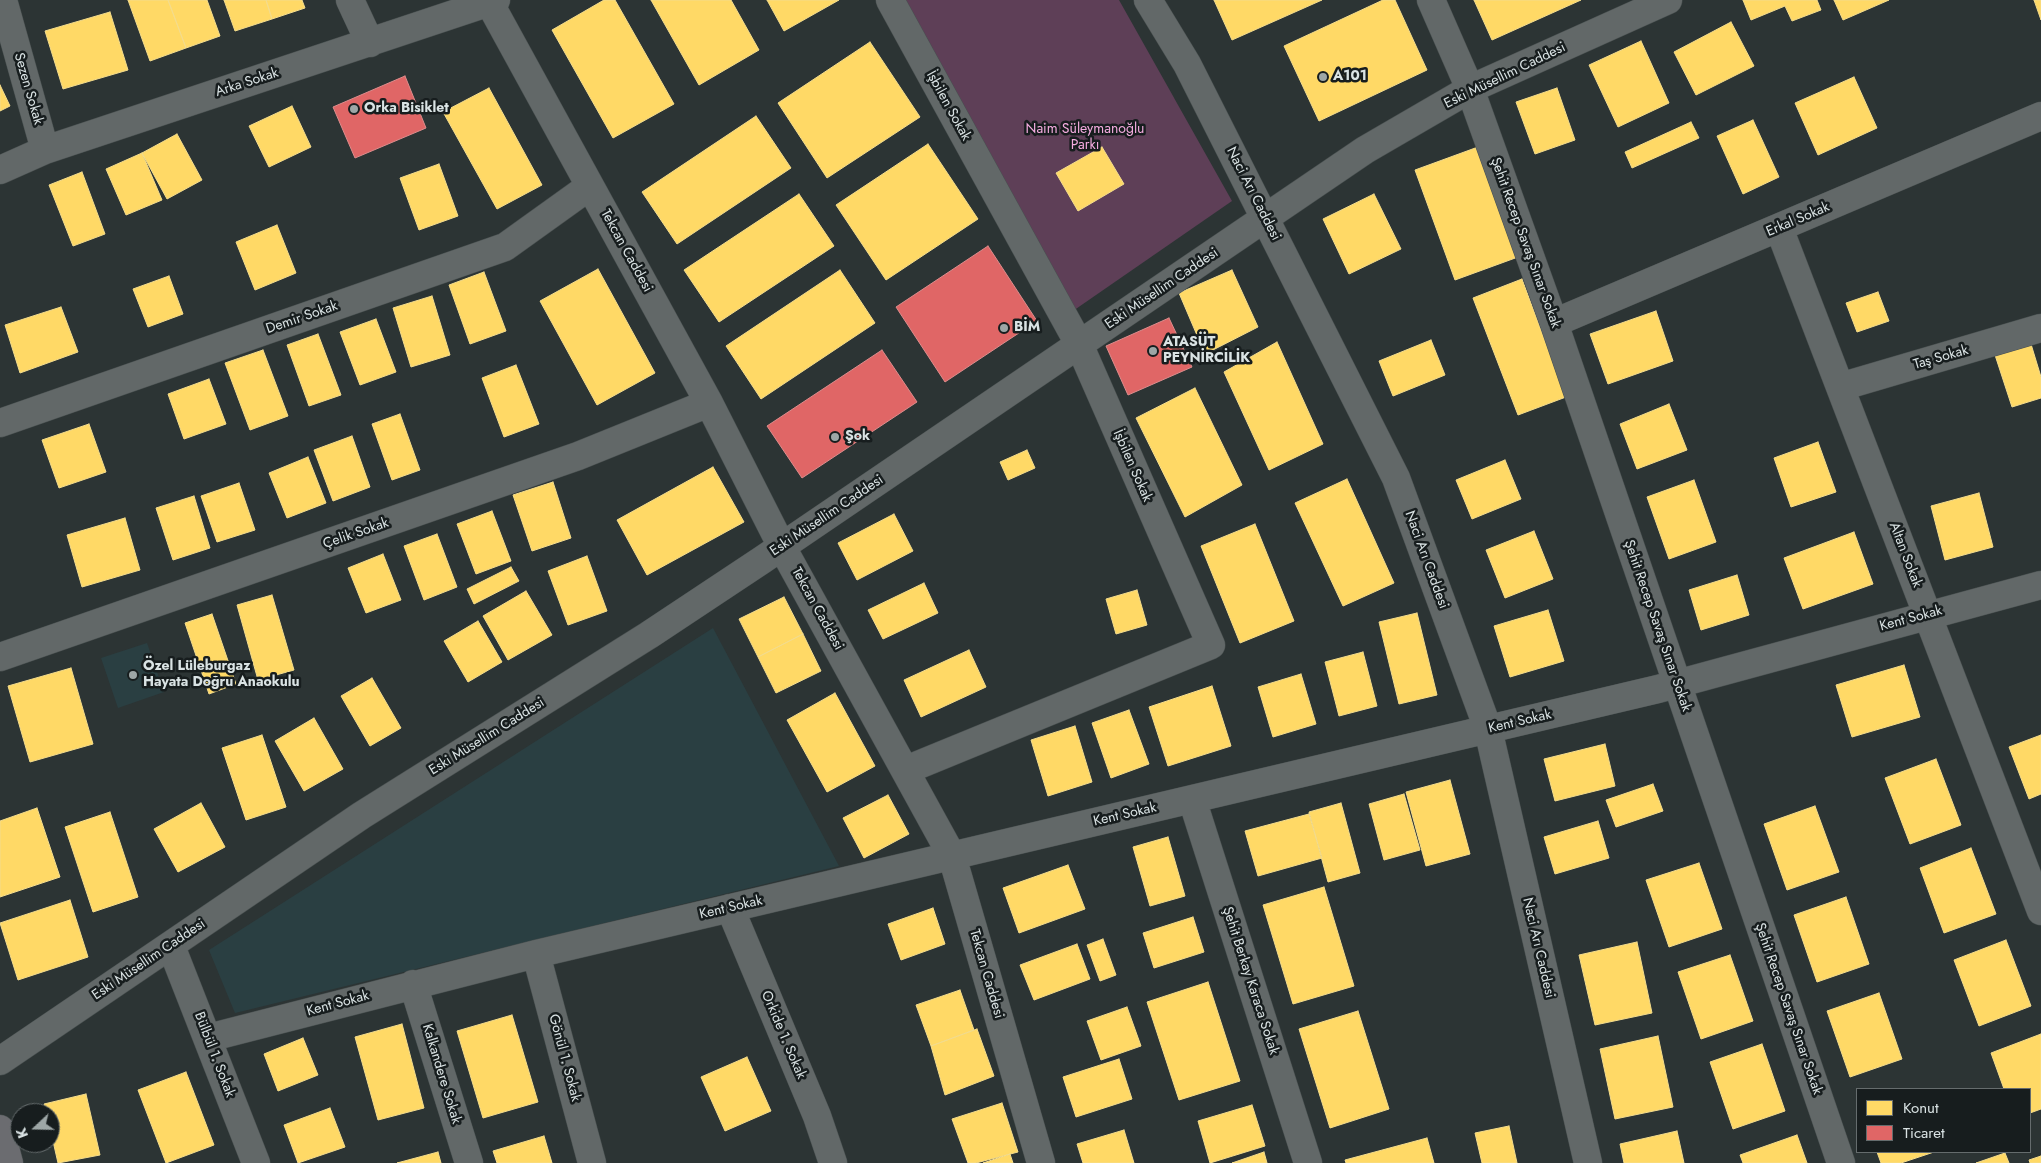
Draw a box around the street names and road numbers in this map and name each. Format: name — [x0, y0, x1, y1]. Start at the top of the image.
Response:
street label: Eski Müsellim Caddesi — [1442, 39, 1568, 113]
street label: Sezen Sokak — [10, 51, 46, 127]
street label: Arka Sokak — [213, 65, 281, 101]
street label: İşbilen Sokak — [922, 68, 974, 144]
street label: Naci Arı Caddesi — [1222, 144, 1284, 244]
street label: Şehit Recep Savaş Sınar Sokak — [1486, 155, 1564, 331]
street label: Erkal Sokak — [1764, 199, 1832, 241]
street label: Tekcan Caddesi — [596, 207, 656, 295]
street label: Eski Müsellim Caddesi — [1102, 245, 1222, 333]
street label: Demir Sokak — [264, 298, 340, 338]
street label: Taş Sokak — [1912, 342, 1970, 374]
street label: İşbilen Sokak — [1109, 427, 1155, 505]
street label: Eski Müsellim Caddesi — [767, 472, 887, 560]
street label: Naci Arı Caddesi — [1401, 509, 1451, 611]
street label: Çelik Sokak — [321, 515, 391, 553]
street label: Altan Sokak — [1885, 520, 1925, 590]
street label: Şehit Recep Savaş Sınar Sokak — [1620, 538, 1694, 714]
street label: Tekcan Caddesi — [787, 565, 847, 653]
street label: Kent Sokak — [1878, 603, 1944, 635]
street label: Eski Müsellim Caddesi — [426, 695, 548, 779]
street label: Kent Sokak — [1487, 707, 1553, 737]
street label: Kent Sokak — [1092, 800, 1158, 830]
street label: Kent Sokak — [698, 893, 764, 923]
street label: Naci Arı Caddesi — [1518, 896, 1558, 1000]
street label: Şehit Berkay Karaca Sokak — [1218, 905, 1282, 1057]
street label: Eski Müsellim Caddesi — [89, 916, 209, 1004]
street label: Şehit Recep Savaş Sınar Sokak — [1751, 921, 1825, 1097]
street label: Tekcan Caddesi — [965, 927, 1007, 1021]
street label: Kent Sokak — [305, 988, 371, 1020]
street label: Orkide 1. Sokak — [757, 988, 809, 1082]
street label: Bülbül 1. Sokak — [190, 1010, 238, 1100]
street label: Gönül 1. Sokak — [544, 1013, 584, 1103]
street label: Kalkandere Sokak — [418, 1022, 464, 1126]

